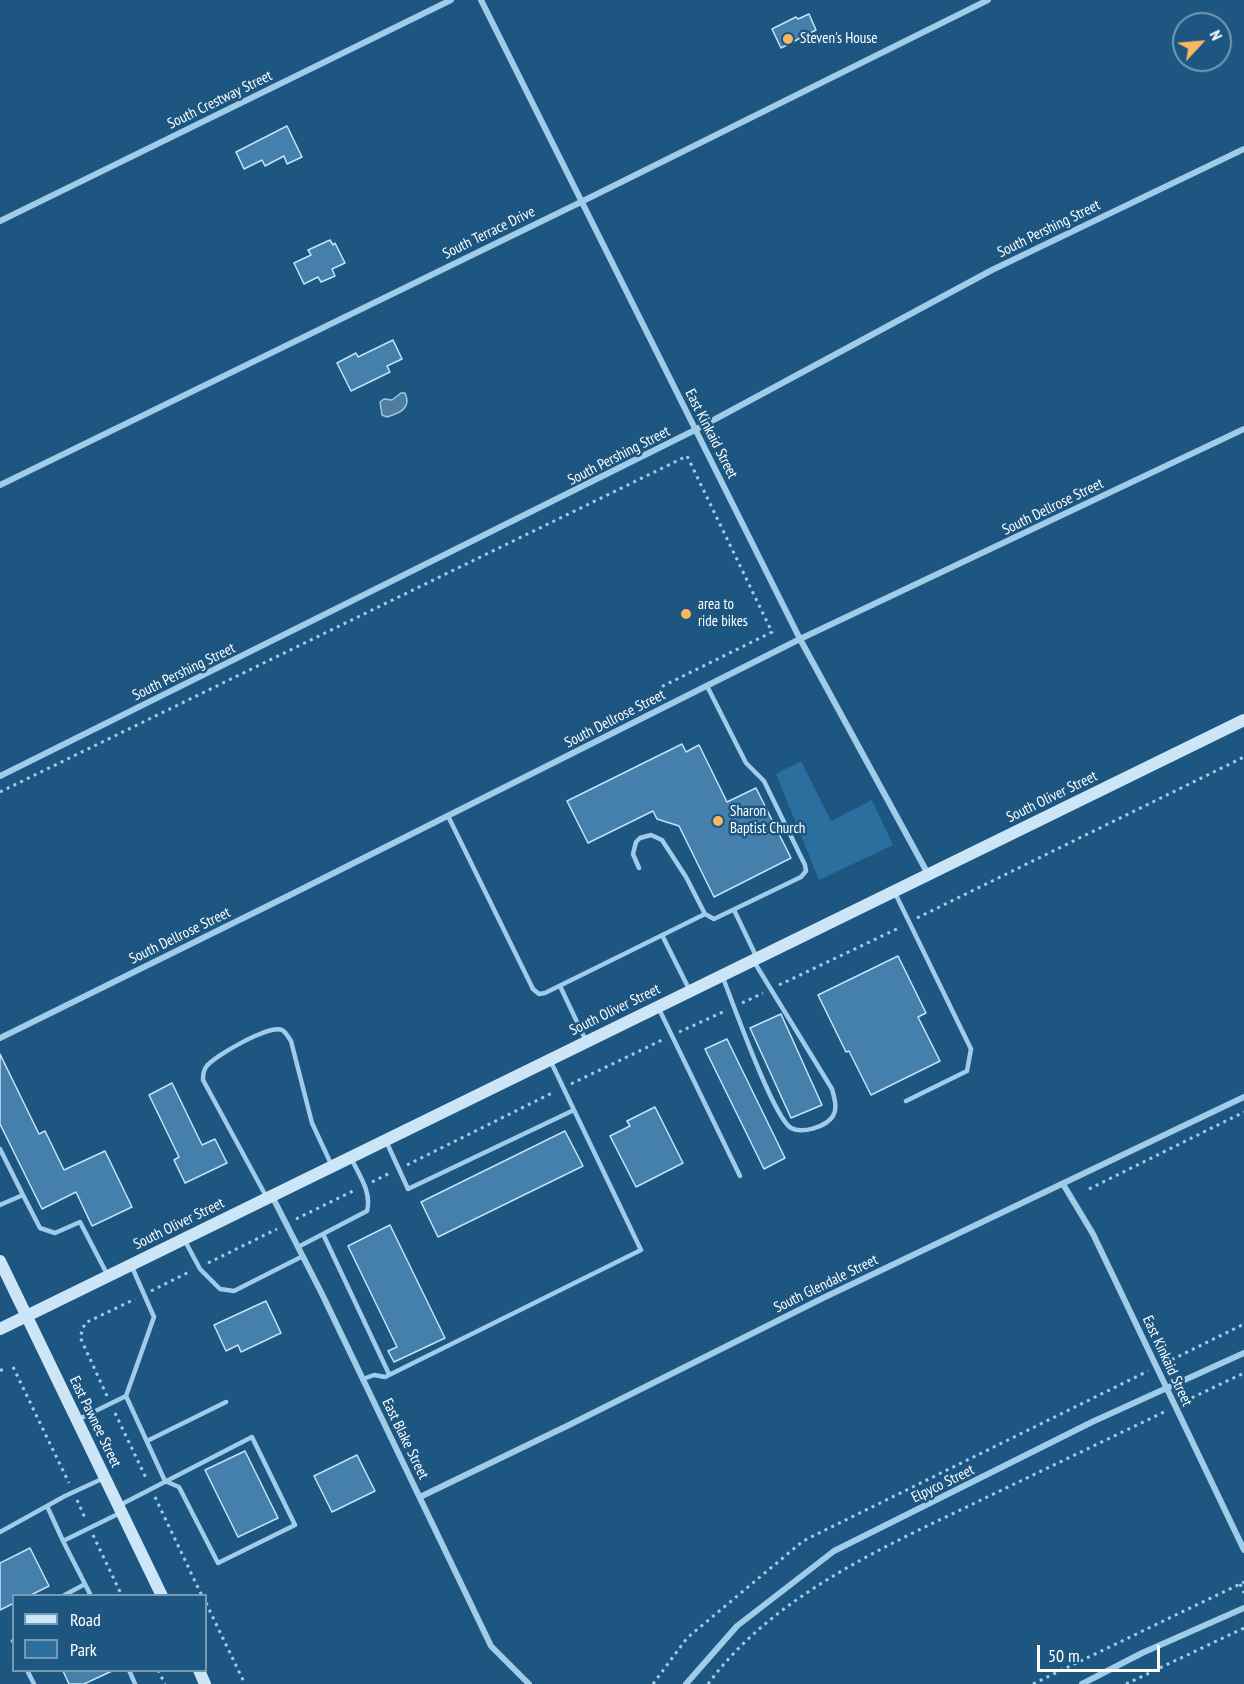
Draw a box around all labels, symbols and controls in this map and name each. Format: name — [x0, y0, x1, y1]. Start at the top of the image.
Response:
north arrow — [1172, 12, 1232, 72]
text: N — [1205, 27, 1227, 43]
place label: Steven's House — [800, 30, 877, 48]
marker: Steven's House — [781, 32, 795, 46]
street label: South Crestway Street — [165, 67, 275, 133]
street label: South Pershing Street — [995, 196, 1103, 262]
street label: South Terrace Drive — [440, 203, 538, 263]
street label: East Kinkaid Street — [681, 386, 741, 482]
street label: South Pershing Street — [565, 423, 673, 489]
street label: South Dellrose Street — [999, 475, 1107, 539]
place label: area to ride bikes — [698, 596, 748, 631]
marker: area to ride bikes — [679, 607, 693, 621]
street label: South Pershing Street — [130, 639, 238, 705]
street label: South Dellrose Street — [562, 686, 668, 752]
street label: South Oliver Street — [1004, 767, 1100, 827]
place label: Sharon Baptist Church — [730, 803, 805, 838]
marker: Sharon Baptist Church — [711, 814, 725, 828]
street label: South Dellrose Street — [126, 904, 234, 968]
street label: South Oliver Street — [567, 980, 663, 1040]
street label: South Oliver Street — [131, 1194, 227, 1254]
street label: South Glendale Street — [771, 1251, 881, 1317]
street label: East Kinkaid Street — [1138, 1313, 1196, 1409]
street label: East Pawnee Street — [65, 1374, 125, 1470]
street label: East Blake Street — [378, 1396, 432, 1482]
street label: Elpyco Street — [909, 1461, 977, 1507]
legend — [12, 1594, 207, 1672]
text: Road — [70, 1608, 101, 1631]
scale bar — [1040, 1633, 1163, 1671]
text: Park — [70, 1638, 97, 1661]
text: 50 m — [1048, 1644, 1080, 1667]

